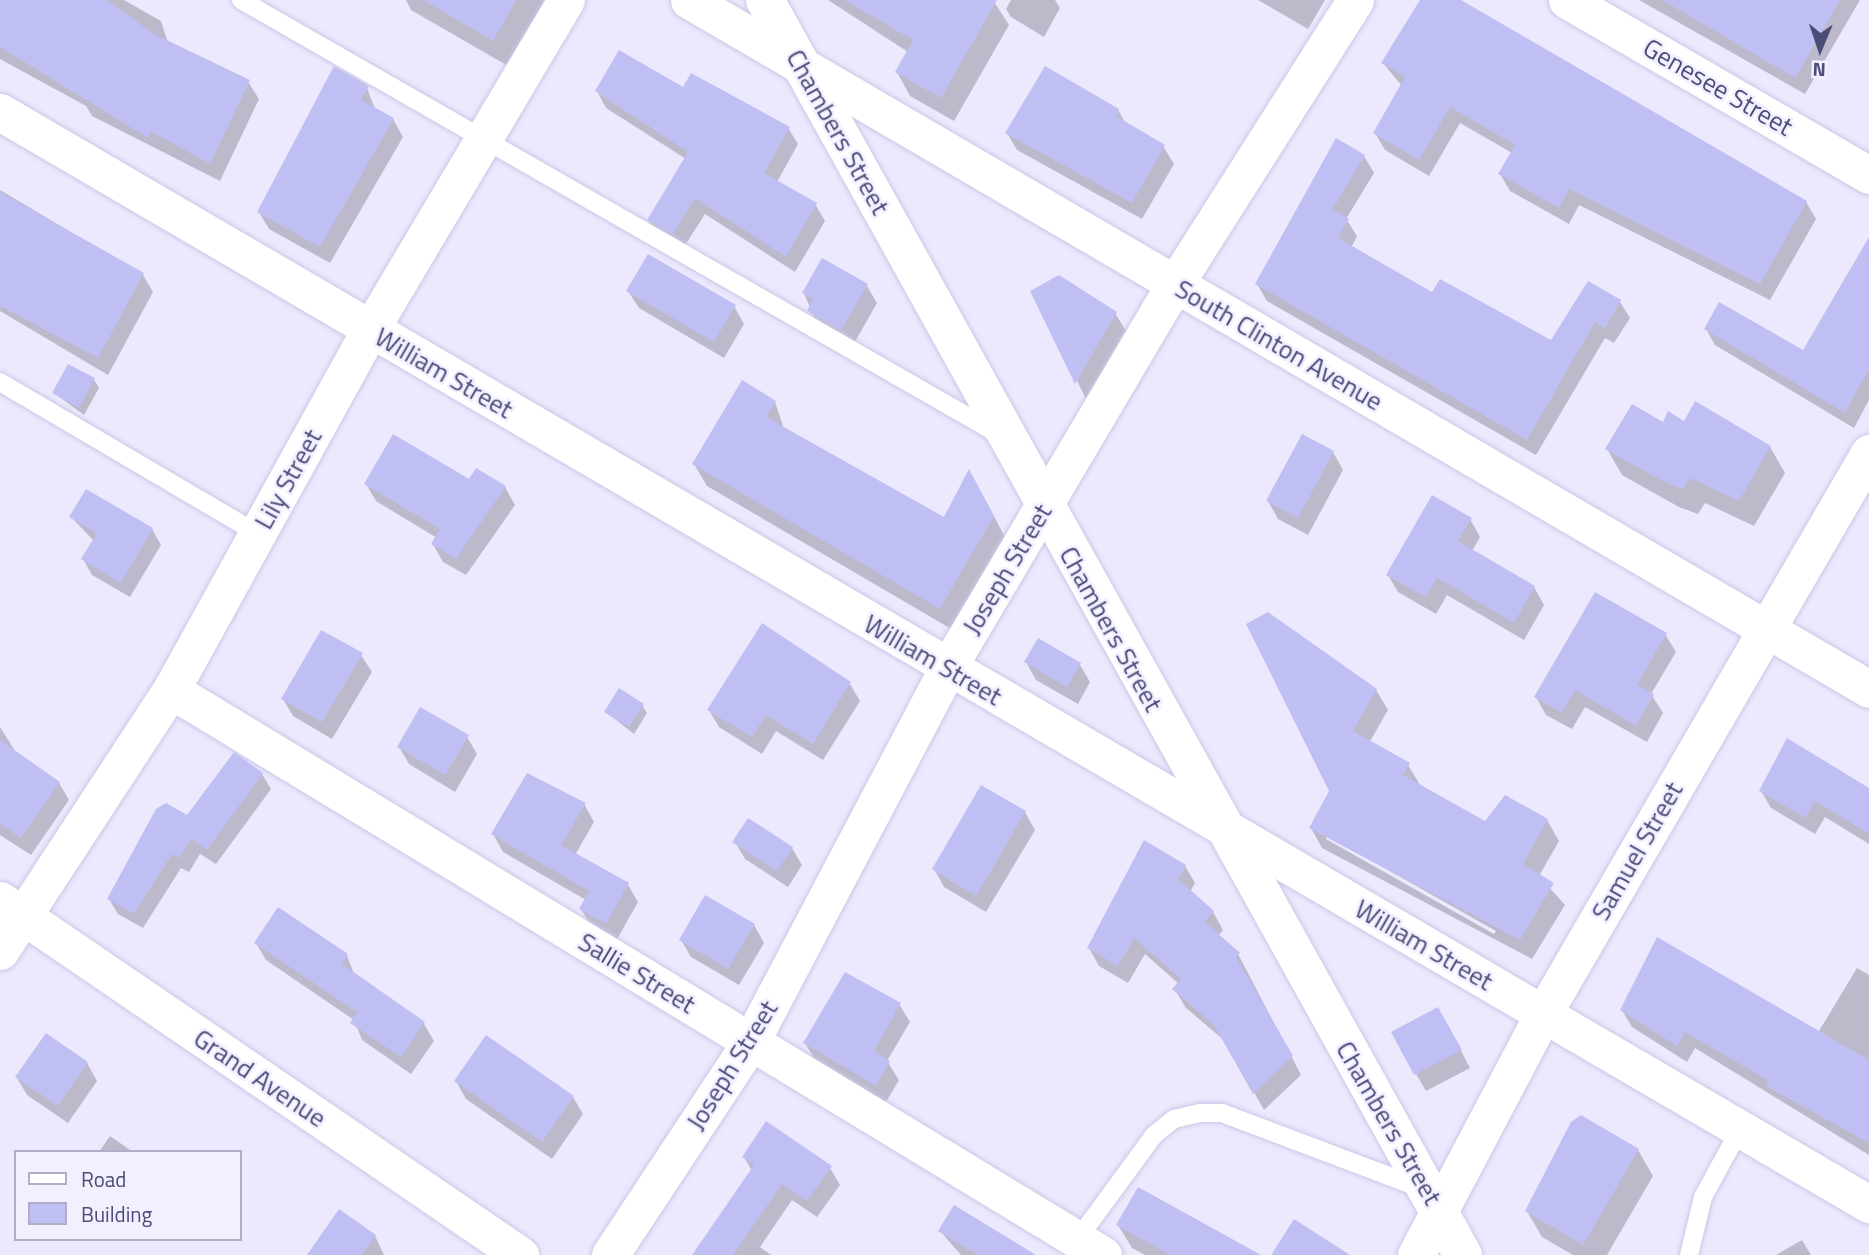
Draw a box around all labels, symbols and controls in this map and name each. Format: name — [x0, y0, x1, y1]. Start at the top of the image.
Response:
north arrow — [1785, 14, 1855, 84]
street label: Genesee Street — [1638, 32, 1798, 142]
street label: Chambers Street — [780, 44, 896, 220]
text: N — [1812, 56, 1826, 85]
street label: South Clinton Avenue — [1170, 273, 1388, 417]
street label: William Street — [370, 321, 518, 425]
street label: Lily Street — [248, 424, 328, 534]
street label: Joseph Street — [956, 498, 1058, 640]
street label: Chambers Street — [1053, 541, 1169, 717]
street label: William Street — [859, 608, 1007, 712]
street label: Samuel Street — [1585, 776, 1689, 926]
street label: William Street — [1350, 893, 1498, 997]
street label: Sallie Street — [573, 926, 701, 1020]
street label: Joseph Street — [680, 995, 784, 1135]
street label: Grand Avenue — [188, 1022, 332, 1134]
street label: Chambers Street — [1330, 1036, 1448, 1210]
legend — [14, 1150, 242, 1241]
text: Road — [81, 1163, 126, 1195]
text: Building — [81, 1198, 152, 1230]

